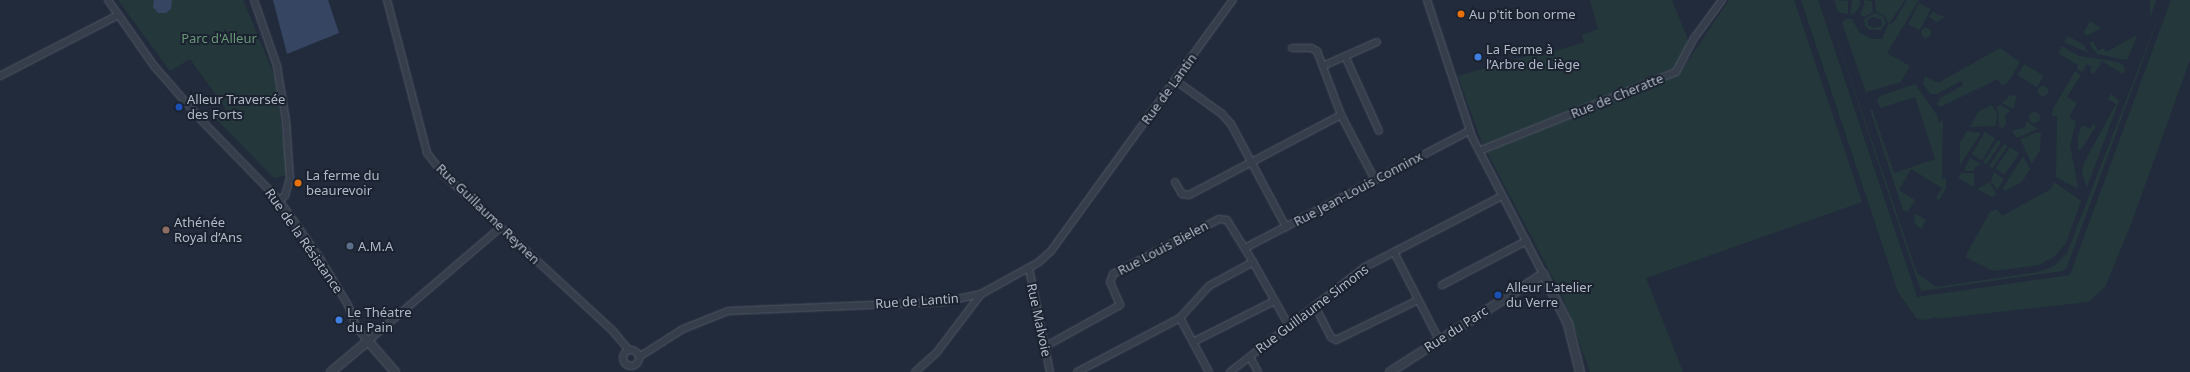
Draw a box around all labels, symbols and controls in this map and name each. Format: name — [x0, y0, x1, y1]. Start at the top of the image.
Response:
place label: Au p'tit bon orme — [1469, 6, 1576, 22]
marker: Au p'tit bon orme — [1456, 9, 1466, 19]
park label: Parc d'Alleur — [181, 30, 257, 46]
place label: La Ferme à l’Arbre de Liège — [1486, 42, 1580, 73]
street label: Rue de Lantin — [1138, 51, 1200, 127]
marker: La Ferme à l’Arbre de Liège — [1473, 52, 1483, 62]
street label: Rue de Cheratte — [1569, 70, 1665, 122]
place label: Alleur Traversée des Forts — [187, 92, 285, 123]
marker: Alleur Traversée des Forts — [174, 102, 184, 112]
street label: Rue Jean-Louis Conninx — [1291, 148, 1425, 230]
street label: Rue Guillaume Reynen — [433, 161, 543, 267]
place label: La ferme du beaurevoir — [306, 168, 380, 199]
marker: La ferme du beaurevoir — [293, 178, 303, 188]
street label: Rue de la Résistance — [262, 186, 346, 296]
place label: Athénée Royal d’Ans — [174, 215, 242, 246]
street label: Rue Louis Bielen — [1115, 218, 1211, 278]
marker: Athénée Royal d’Ans — [161, 225, 171, 235]
place label: A.M.A — [358, 238, 393, 254]
marker: A.M.A — [345, 241, 355, 251]
street label: Rue Guillaume Simons — [1252, 261, 1372, 357]
place label: Alleur L'atelier du Verre — [1506, 280, 1592, 311]
street label: Rue Malvoie — [1024, 282, 1054, 358]
street label: Rue de Lantin — [875, 290, 959, 312]
marker: Alleur L'atelier du Verre — [1493, 290, 1503, 300]
street label: Rue du Parc — [1421, 303, 1491, 355]
place label: Le Théatre du Pain — [347, 305, 412, 336]
marker: Le Théatre du Pain — [334, 315, 344, 325]

